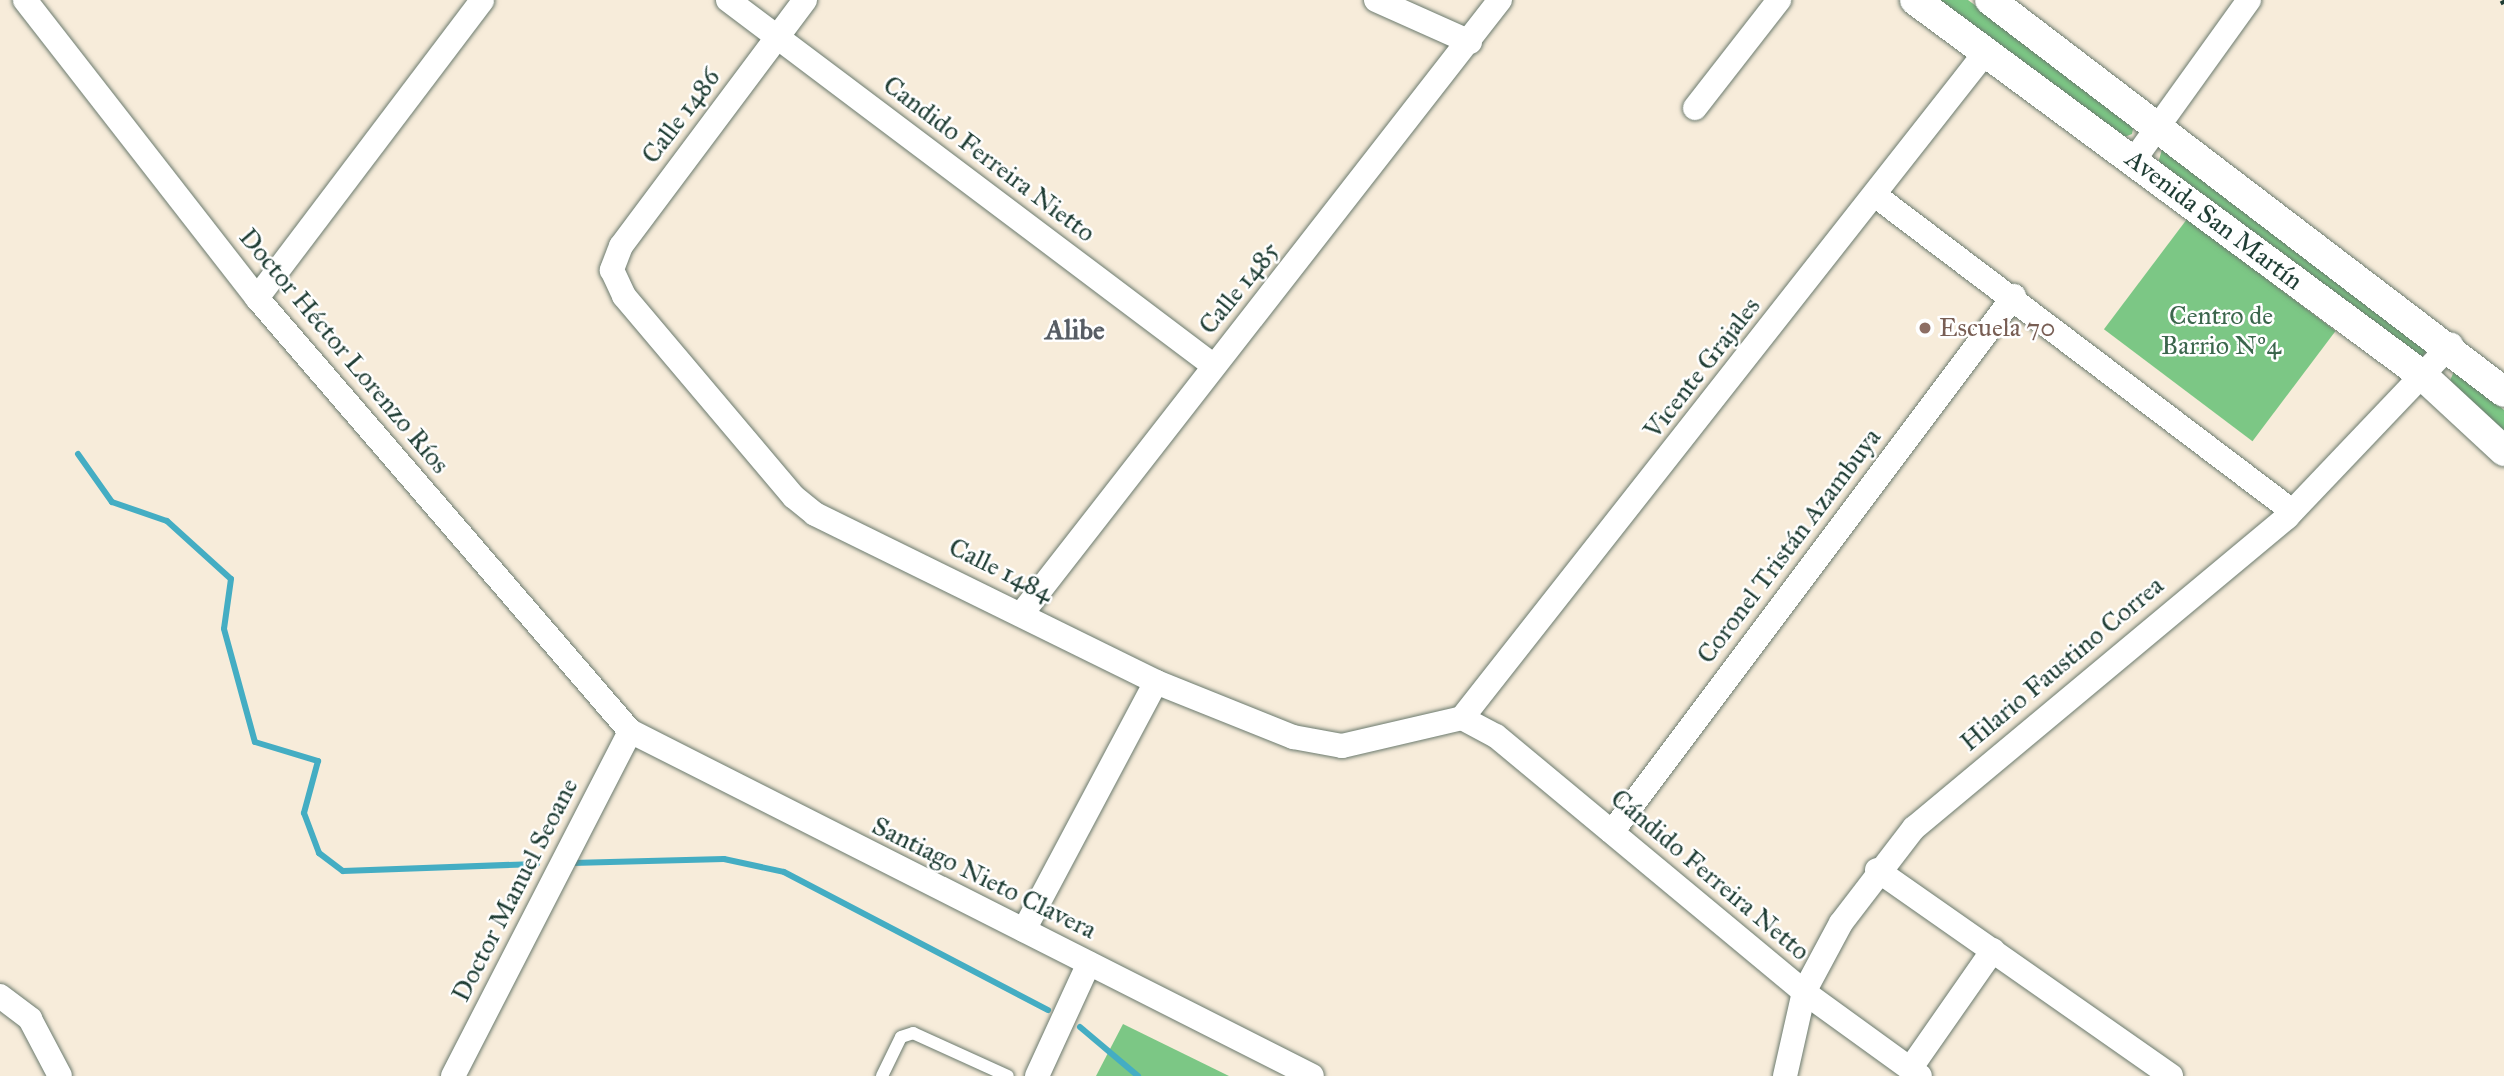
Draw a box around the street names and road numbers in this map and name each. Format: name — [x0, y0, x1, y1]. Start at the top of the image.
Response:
street label: Calle 1486 — [635, 62, 727, 170]
street label: Candido Ferreira Nietto — [877, 69, 1101, 249]
street label: Avenida San Martín — [2119, 143, 2309, 297]
street label: Doctor Héctor Lorenzo Ríos — [232, 222, 456, 480]
street label: Calle 1485 — [1192, 236, 1286, 340]
street label: Vicente Grajales — [1637, 291, 1767, 445]
street label: Coronel Tristán Azambuya — [1690, 422, 1888, 670]
street label: Calle 1484 — [944, 531, 1058, 609]
street label: Hilario Faustino Correa — [1954, 570, 2170, 758]
street label: Doctor Manuel Seoane — [445, 773, 585, 1007]
street label: Cándido Ferreira Netto — [1604, 783, 1816, 967]
street label: Santiago Nieto Clavera — [867, 810, 1101, 946]

